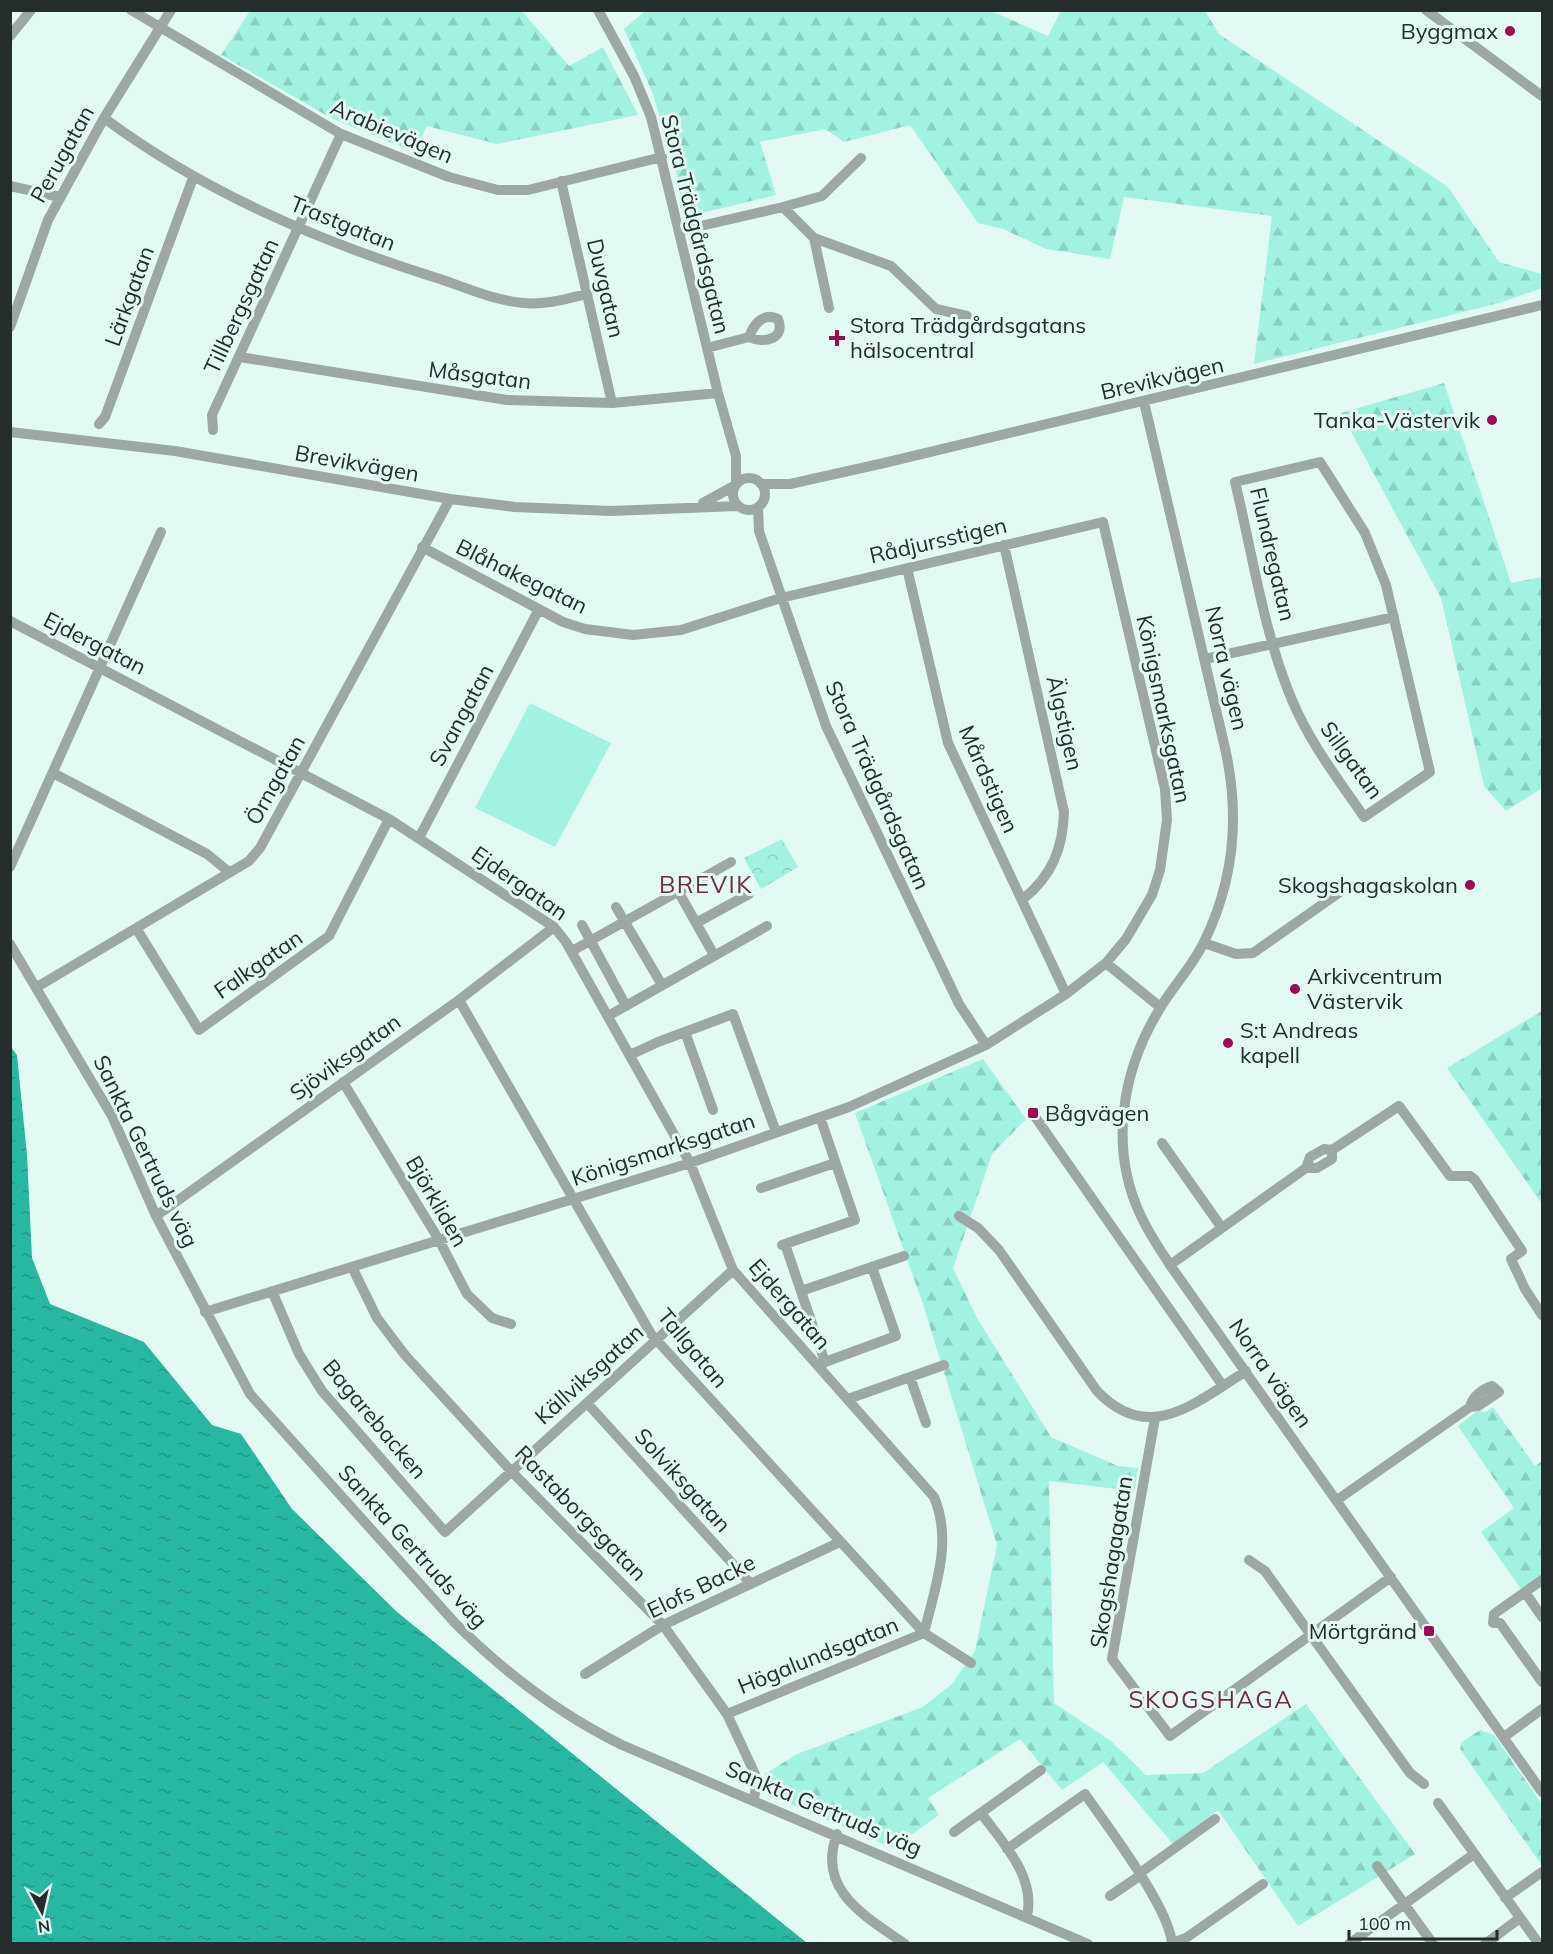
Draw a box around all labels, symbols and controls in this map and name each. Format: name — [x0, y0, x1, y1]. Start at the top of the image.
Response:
place label: Byggmax — [1401, 17, 1498, 45]
marker: Byggmax — [1503, 24, 1517, 38]
street label: Arabievägen — [326, 93, 458, 169]
street label: Perugatan — [24, 101, 100, 207]
street label: Stora Trädgårdsgatan — [655, 111, 737, 337]
street label: Trastgatan — [286, 189, 400, 257]
street label: Tillbergsgatan — [197, 234, 285, 378]
street label: Duvgatan — [581, 236, 631, 340]
street label: Lärkgatan — [98, 242, 160, 350]
place label: Stora Trädgårdsgatans hälsocentral — [850, 311, 1086, 364]
marker: Stora Trädgårdsgatans hälsocentral — [828, 329, 846, 347]
street label: Brevikvägen — [1098, 350, 1226, 406]
street label: Måsgatan — [427, 355, 533, 395]
place label: Tanka-Västervik — [1314, 406, 1481, 434]
marker: Tanka-Västervik — [1485, 413, 1499, 427]
street label: Brevikvägen — [293, 438, 421, 488]
street label: Flundregatan — [1244, 484, 1302, 624]
street label: Rådjursstigen — [867, 511, 1009, 569]
street label: Blåhakegatan — [452, 532, 592, 620]
street label: Norra vägen — [1199, 603, 1255, 733]
street label: Ejdergatan — [39, 605, 151, 681]
street label: Königsmarksgatan — [1130, 612, 1198, 806]
street label: Svangatan — [422, 659, 500, 771]
street label: Älgstigen — [1040, 673, 1090, 773]
street label: Stora Trädgårdsgatan — [819, 676, 937, 894]
street label: Sillgatan — [1314, 715, 1390, 805]
street label: Mårdstigen — [953, 721, 1025, 837]
street label: Örngatan — [239, 730, 311, 830]
street label: Ejdergatan — [466, 840, 574, 926]
district label: BREVIK — [659, 869, 753, 899]
place label: Skogshagaskolan — [1278, 871, 1458, 899]
marker: Skogshagaskolan — [1463, 878, 1477, 892]
street label: Falkgatan — [208, 923, 308, 1005]
place label: Arkivcentrum Västervik — [1307, 962, 1442, 1015]
marker: Arkivcentrum Västervik — [1288, 982, 1302, 996]
street label: Sjöviksgatan — [284, 1007, 406, 1107]
place label: S:t Andreas kapell — [1240, 1016, 1358, 1069]
marker: S:t Andreas kapell — [1221, 1036, 1235, 1050]
street label: Sankta Gertruds väg — [87, 1050, 205, 1252]
place label: Bågvägen — [1045, 1099, 1149, 1127]
street label: Königsmarksgatan — [568, 1106, 758, 1192]
marker: Bågvägen — [1026, 1106, 1040, 1120]
street label: Björkliden — [400, 1150, 474, 1252]
street label: Ejdergatan — [743, 1253, 837, 1355]
street label: Tallgatan — [652, 1302, 734, 1394]
street label: Norra vägen — [1223, 1313, 1319, 1433]
street label: Källviksgatan — [529, 1318, 649, 1430]
street label: Bagarebacken — [317, 1353, 433, 1485]
street label: Solviksgatan — [629, 1422, 737, 1538]
street label: Rastaborgsgatan — [509, 1439, 653, 1587]
street label: Sankta Gertruds väg — [332, 1458, 494, 1634]
street label: Skogshagagatan — [1084, 1474, 1138, 1650]
street label: Elofs Backe — [642, 1548, 760, 1624]
street label: Högalundsgatan — [733, 1610, 903, 1700]
place label: Mörtgränd — [1309, 1617, 1417, 1645]
marker: Mörtgränd — [1422, 1624, 1436, 1638]
district label: SKOGSHAGA — [1129, 1684, 1293, 1714]
street label: Sankta Gertruds väg — [722, 1754, 926, 1862]
north arrow — [12, 1882, 72, 1942]
scale bar — [1349, 1903, 1498, 1941]
text: 100 m — [1358, 1912, 1411, 1935]
text: N — [37, 1916, 51, 1938]

